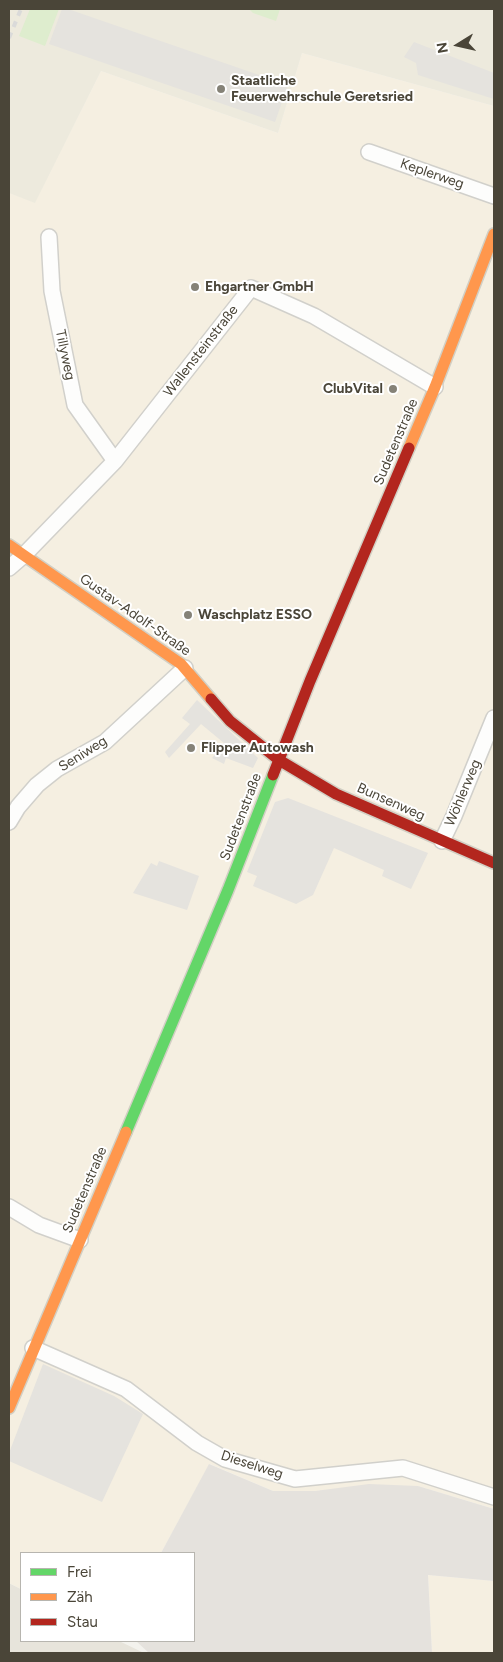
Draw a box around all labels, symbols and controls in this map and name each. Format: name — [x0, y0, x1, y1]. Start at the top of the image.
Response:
north arrow — [433, 20, 483, 70]
text: N — [433, 41, 452, 55]
place label: Staatliche Feuerwehrschule Geretsried — [231, 73, 413, 105]
marker: Staatliche Feuerwehrschule Geretsried — [215, 83, 227, 95]
street label: Keplerweg — [398, 155, 466, 193]
place label: Ehgartner GmbH — [205, 279, 314, 295]
marker: Ehgartner GmbH — [189, 281, 201, 293]
street label: Wallensteinstraße — [160, 302, 242, 400]
street label: Tillyweg — [51, 328, 79, 382]
place label: ClubVital — [323, 381, 383, 397]
marker: ClubVital — [387, 383, 399, 395]
street label: Sudetenstraße — [370, 396, 422, 488]
street label: Gustav-Adolf-Straße — [76, 570, 194, 660]
place label: Waschplatz ESSO — [198, 607, 312, 623]
marker: Waschplatz ESSO — [182, 609, 194, 621]
street label: Seniweg — [56, 733, 110, 775]
place label: Flipper Autowash — [201, 740, 314, 756]
marker: Flipper Autowash — [185, 742, 197, 754]
street label: Wöhlerweg — [441, 757, 485, 829]
street label: Sudetenstraße — [217, 771, 265, 863]
street label: Bunsenweg — [354, 780, 428, 824]
street label: Sudetenstraße — [59, 1144, 111, 1236]
street label: Dieselweg — [219, 1447, 285, 1483]
legend — [20, 1552, 195, 1642]
text: Frei — [67, 1563, 92, 1581]
text: Zäh — [67, 1588, 93, 1606]
text: Stau — [67, 1613, 98, 1631]

